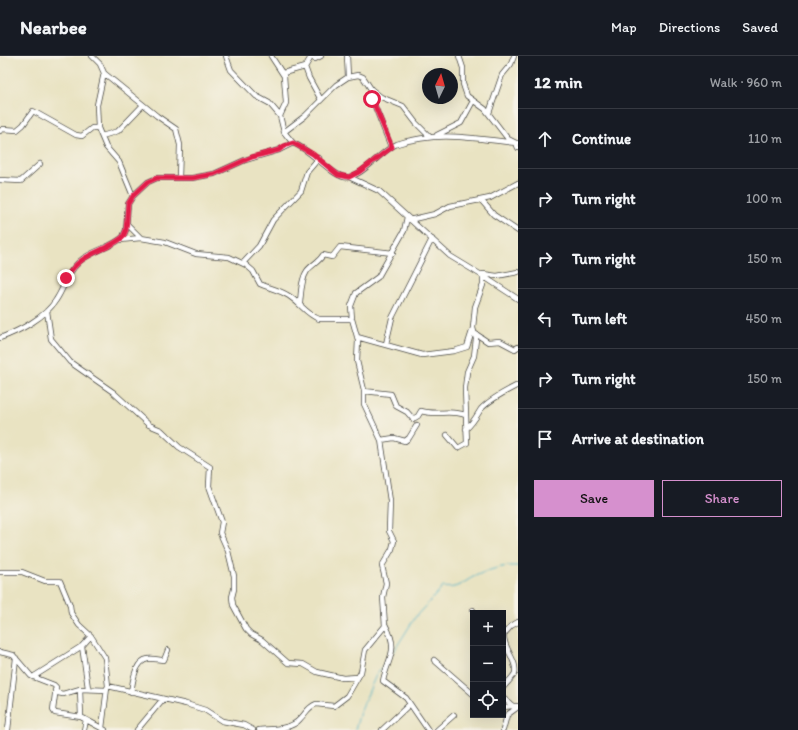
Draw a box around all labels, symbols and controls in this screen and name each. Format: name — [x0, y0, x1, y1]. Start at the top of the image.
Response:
text: Nearbee — [20, 16, 87, 39]
text: Map — [611, 19, 637, 36]
text: Directions — [659, 19, 720, 36]
text: Saved — [742, 19, 778, 36]
north arrow — [422, 68, 458, 104]
text: 12 min — [534, 72, 582, 92]
text: Walk · 960 m — [710, 75, 782, 90]
route start — [363, 90, 381, 108]
icon: ahead — [534, 128, 556, 150]
text: Continue — [572, 130, 631, 148]
text: 110 m — [748, 131, 782, 146]
icon: right — [534, 188, 556, 210]
text: Turn right — [572, 190, 636, 208]
text: 100 m — [746, 191, 782, 206]
icon: right — [534, 248, 556, 270]
text: Turn right — [572, 250, 636, 268]
text: 150 m — [747, 251, 782, 266]
route end — [57, 269, 75, 287]
icon: left — [534, 308, 556, 330]
text: Turn left — [572, 310, 627, 328]
text: 450 m — [745, 311, 782, 326]
icon: right — [534, 368, 556, 390]
text: Turn right — [572, 370, 636, 388]
text: 150 m — [747, 371, 782, 386]
icon: arrive — [534, 428, 556, 450]
text: Arrive at destination — [572, 430, 704, 448]
button: Save — [534, 480, 654, 517]
button: Share — [662, 480, 782, 517]
map controls — [470, 610, 506, 718]
button: + — [470, 610, 506, 646]
button: − — [470, 646, 506, 682]
button: locate — [470, 682, 506, 718]

